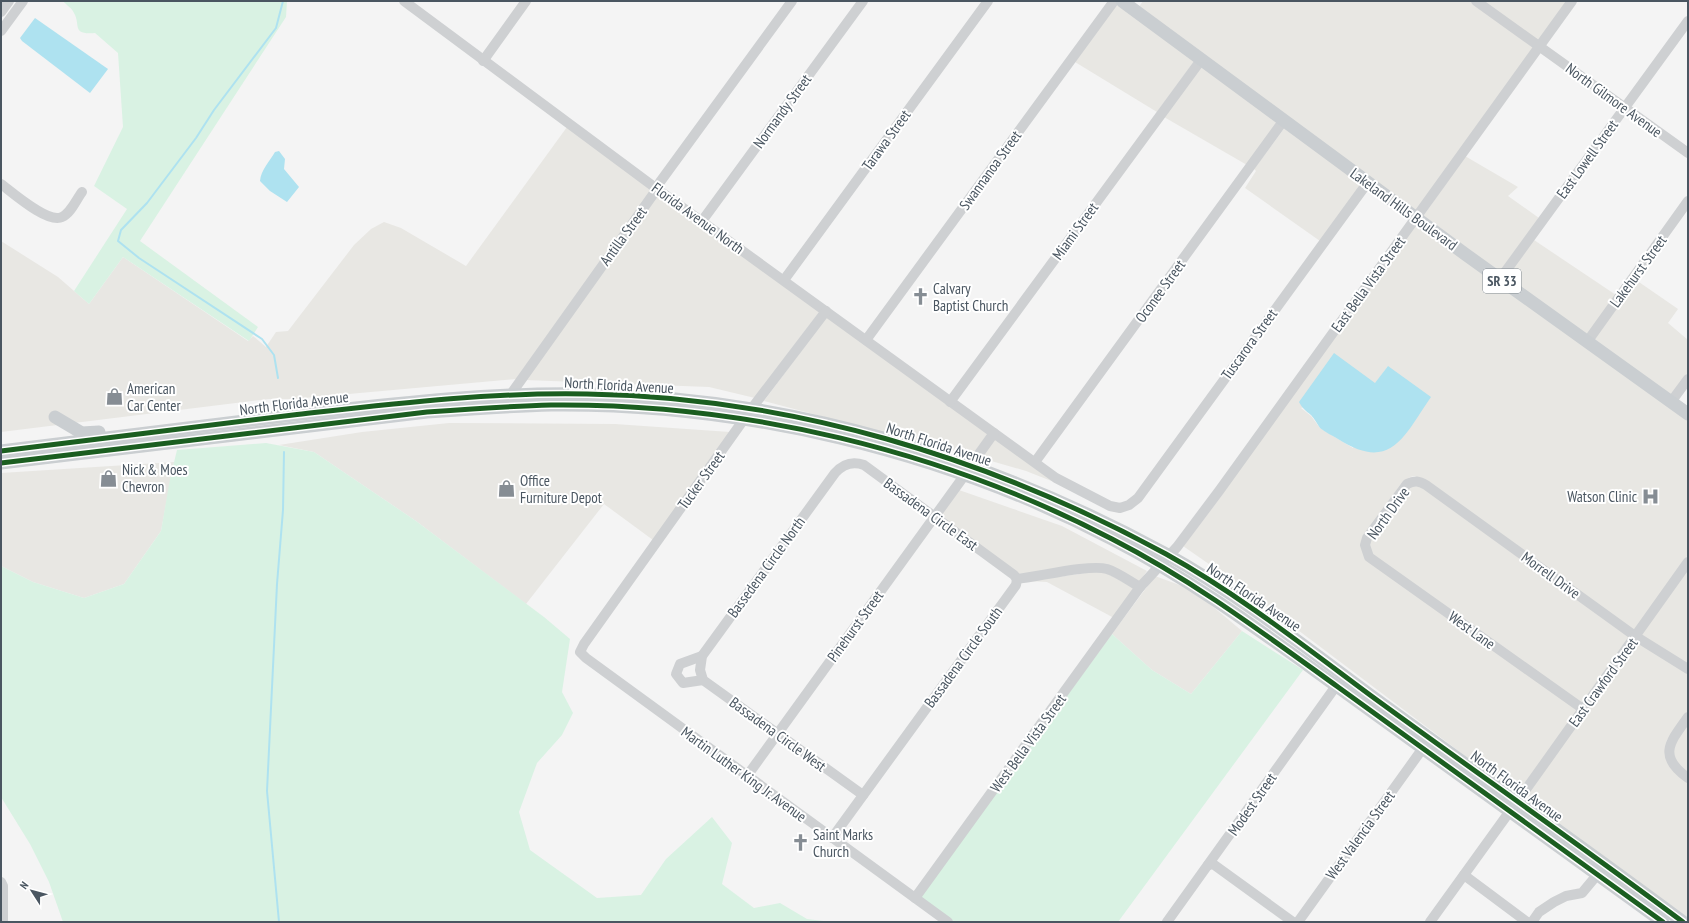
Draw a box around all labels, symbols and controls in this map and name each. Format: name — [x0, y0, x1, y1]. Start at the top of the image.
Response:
street label: North Gilmore Avenue — [1562, 59, 1666, 141]
street label: Normandy Street — [749, 70, 815, 152]
street label: Tarawa Street — [858, 106, 914, 174]
street label: East Lowell Street — [1552, 116, 1622, 202]
street label: Swannanoa Street — [955, 126, 1025, 214]
street label: Lakeland Hills Boulevard — [1347, 164, 1461, 254]
street label: Florida Avenue North — [648, 178, 748, 258]
street label: Miami Street — [1048, 199, 1102, 263]
street label: Antilla Street — [595, 203, 651, 269]
street label: Lakehurst Street — [1605, 231, 1671, 311]
street label: East Bella Vista Street — [1327, 232, 1409, 336]
street label: Oconee Street — [1131, 256, 1189, 326]
road number: SR 33 — [1483, 269, 1521, 293]
place label: Calvary Baptist Church — [933, 279, 1008, 315]
church icon: Calvary Baptist Church — [910, 287, 930, 307]
street label: Tuscarora Street — [1217, 305, 1281, 383]
street label: North Florida Avenue — [564, 373, 674, 397]
place label: American Car Center — [127, 379, 181, 415]
shop icon: American Car Center — [104, 387, 124, 407]
street label: North Florida Avenue — [238, 387, 350, 419]
street label: North Florida Avenue — [884, 418, 994, 470]
street label: Tucker Street — [673, 447, 729, 513]
place label: Nick & Moes Chevron — [122, 460, 188, 496]
shop icon: Nick & Moes Chevron — [99, 468, 119, 488]
place label: Office Furniture Depot — [520, 471, 602, 507]
street label: Bassadena Circle East — [880, 473, 982, 555]
shop icon: Office Furniture Depot — [497, 479, 517, 499]
street label: North Drive — [1363, 483, 1413, 543]
hospital icon: Watson Clinic — [1640, 486, 1660, 506]
place label: Watson Clinic — [1567, 487, 1638, 506]
street label: Bassedena Circle North — [723, 513, 809, 621]
street label: Morrell Drive — [1518, 547, 1584, 603]
street label: North Florida Avenue — [1203, 558, 1305, 636]
street label: Pinehurst Street — [823, 587, 887, 665]
street label: Bassadena Circle South — [920, 603, 1006, 711]
street label: West Lane — [1445, 607, 1499, 653]
street label: East Crawford Street — [1564, 634, 1642, 730]
street label: West Bella Vista Street — [986, 690, 1070, 796]
street label: Bassadena Circle West — [726, 693, 830, 775]
street label: Martin Luther King Jr. Avenue — [678, 722, 810, 826]
street label: North Florida Avenue — [1467, 746, 1567, 826]
street label: Modest Street — [1224, 769, 1280, 839]
street label: West Valencia Street — [1321, 787, 1399, 883]
place label: Saint Marks Church — [813, 825, 873, 861]
church icon: Saint Marks Church — [790, 833, 810, 853]
north arrow — [12, 871, 52, 911]
text: N — [16, 879, 31, 892]

